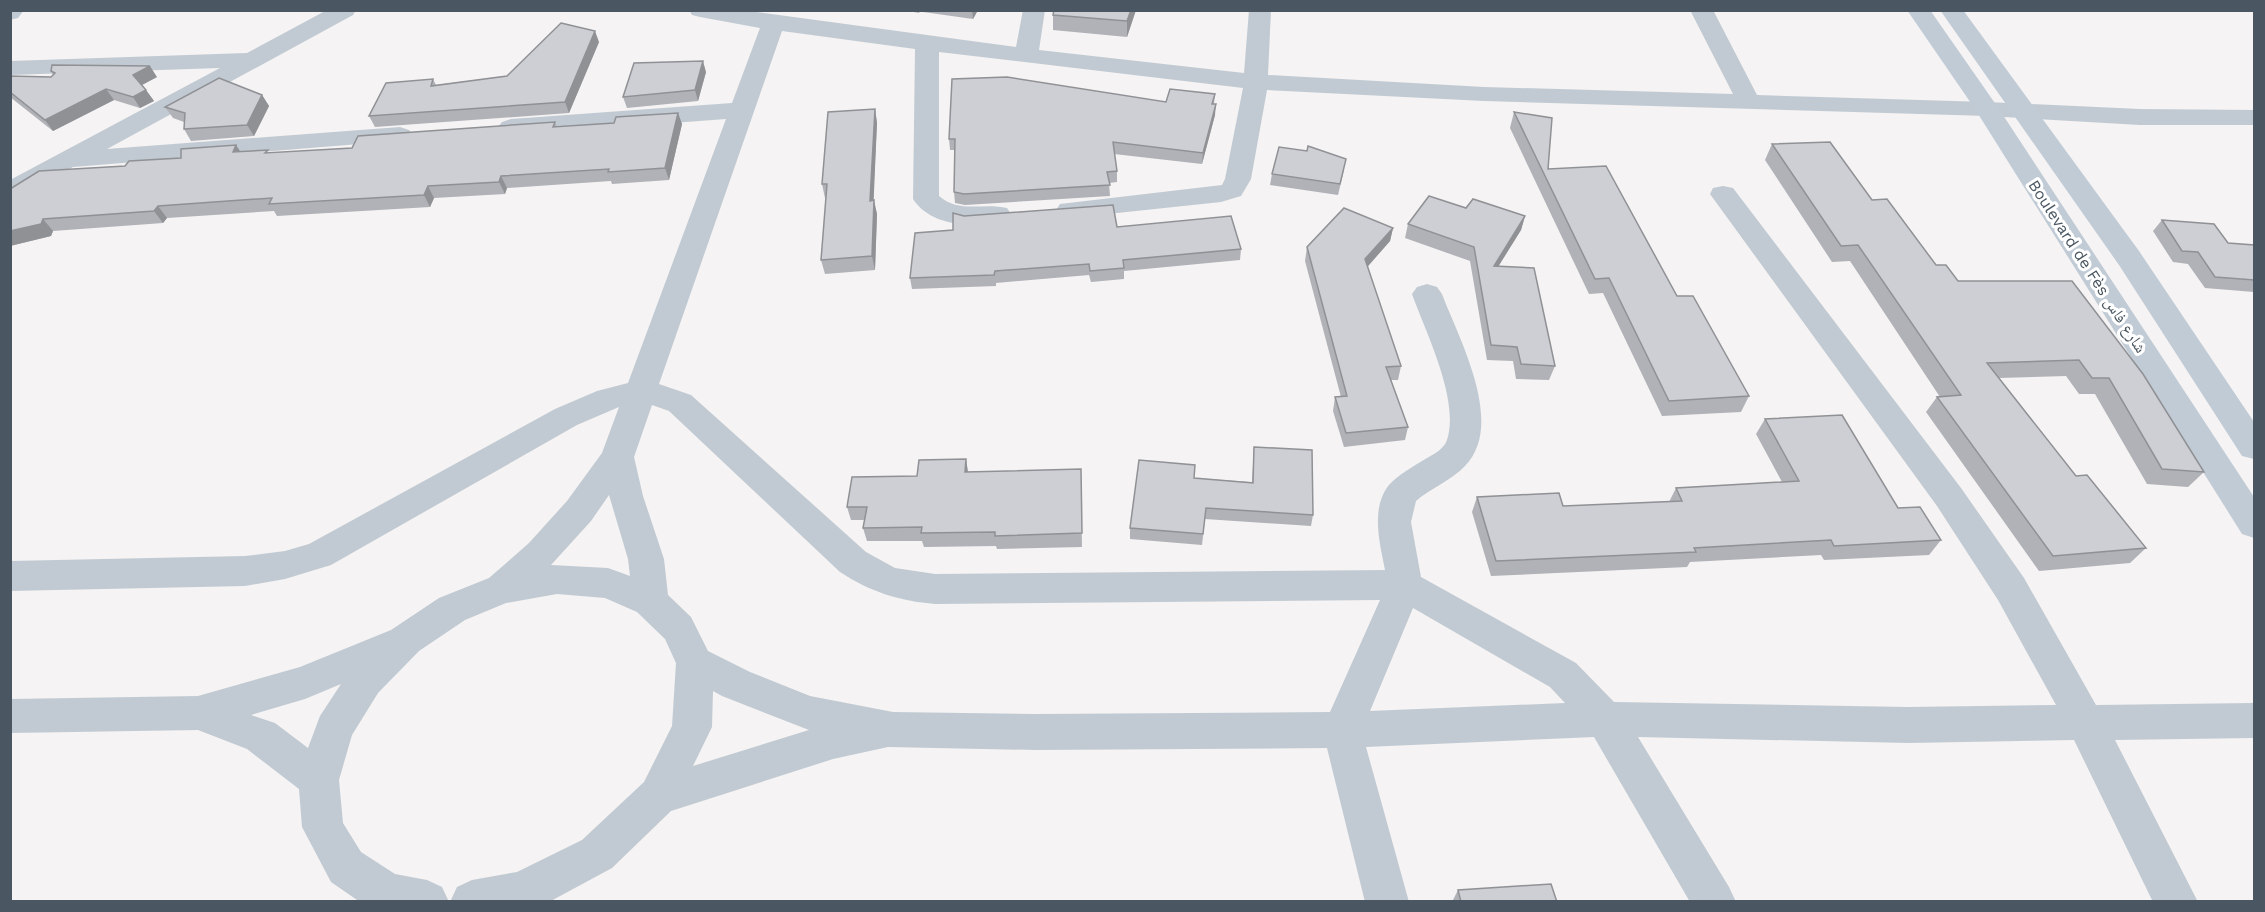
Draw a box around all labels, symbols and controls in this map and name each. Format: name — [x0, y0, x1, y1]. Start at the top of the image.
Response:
street label: Boulevard de Fès شارع فاس — [2024, 176, 2151, 357]

